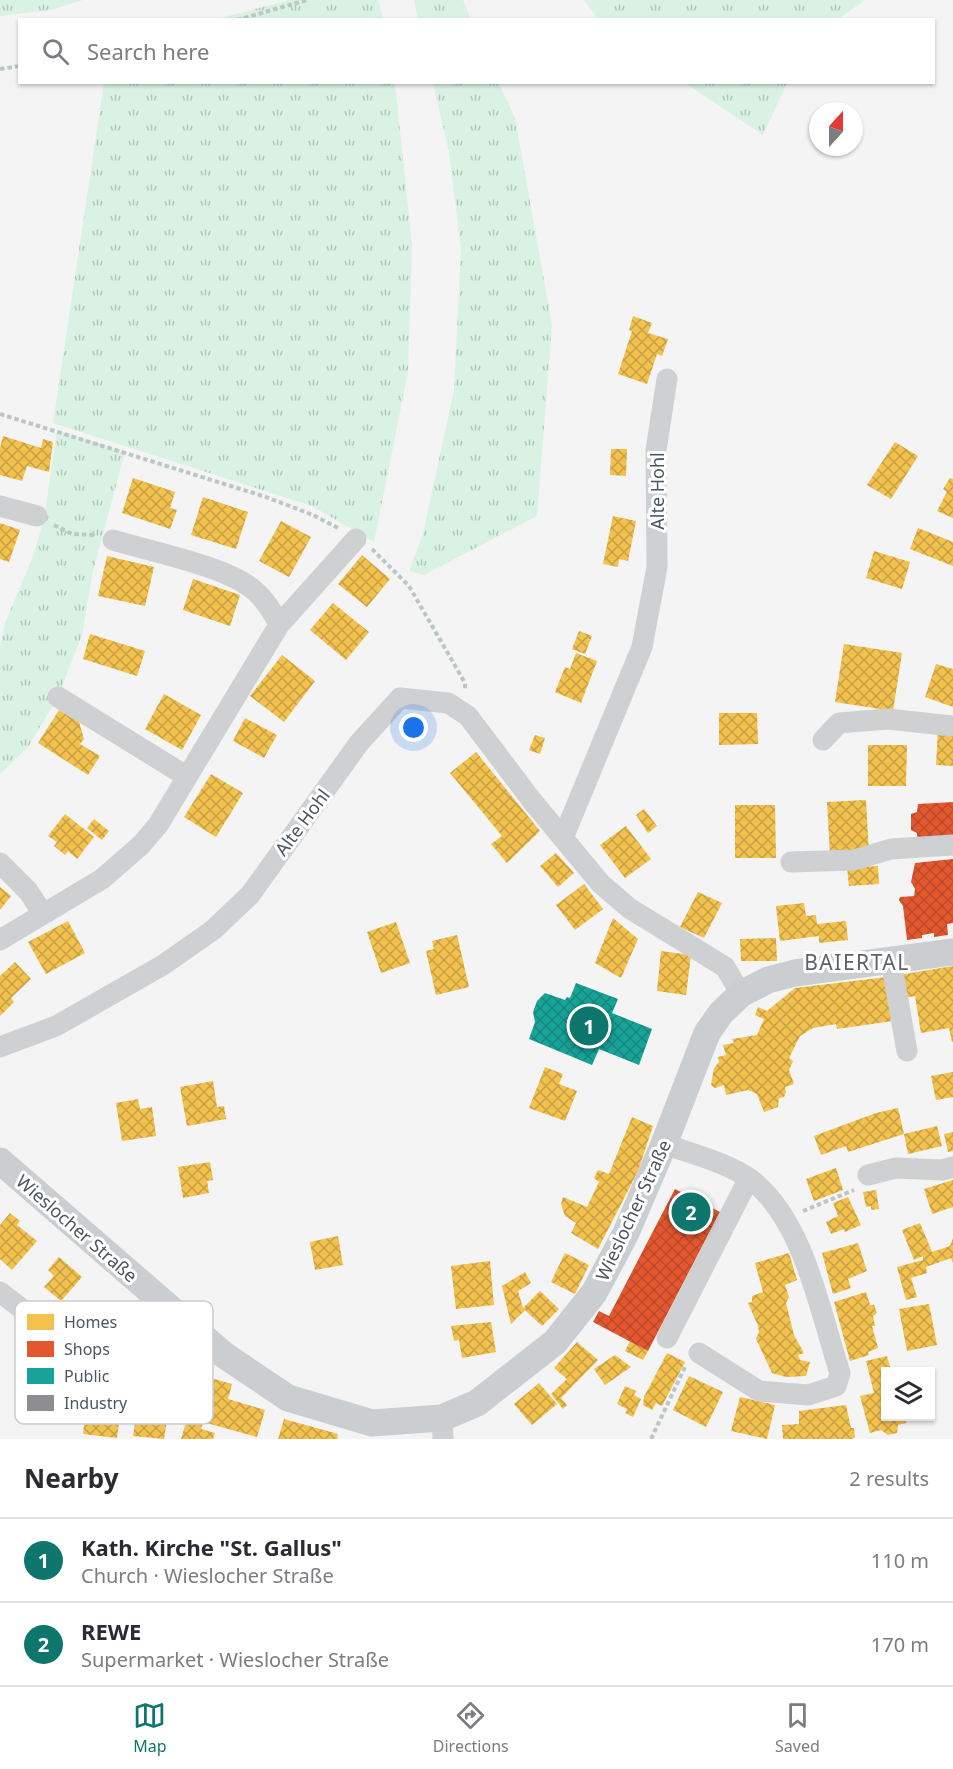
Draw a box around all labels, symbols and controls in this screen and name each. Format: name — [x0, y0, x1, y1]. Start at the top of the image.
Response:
search box — [18, 18, 935, 84]
icon: search — [39, 35, 72, 68]
text: Search here — [87, 36, 209, 66]
north arrow — [809, 102, 863, 156]
street label: Alte Hohl — [645, 452, 669, 530]
your location — [399, 713, 428, 742]
street label: Alte Hohl — [269, 784, 335, 860]
district label: BAIERTAL — [804, 948, 910, 976]
pin: 1 — [570, 1004, 608, 1048]
street label: Wieslocher Straße — [590, 1136, 676, 1284]
street label: Wieslocher Straße — [11, 1169, 143, 1287]
pin: 2 — [672, 1190, 710, 1234]
legend — [15, 1301, 213, 1424]
text: Homes — [64, 1311, 117, 1333]
text: Shops — [64, 1338, 110, 1360]
text: Public — [64, 1365, 110, 1387]
map controls — [881, 1367, 935, 1421]
button: layers — [881, 1367, 935, 1421]
text: Industry — [64, 1392, 128, 1414]
text: Nearby — [24, 1460, 119, 1496]
text: 2 results — [849, 1465, 929, 1492]
text: Kath. Kirche "St. Gallus" — [81, 1532, 342, 1562]
text: 1 — [38, 1547, 49, 1574]
text: 110 m — [871, 1547, 929, 1574]
text: Church · Wieslocher Straße — [81, 1562, 334, 1589]
text: REWE — [81, 1616, 141, 1646]
text: 2 — [38, 1631, 49, 1658]
text: 170 m — [871, 1631, 929, 1658]
text: Supermarket · Wieslocher Straße — [81, 1646, 389, 1673]
tab: Map — [133, 1699, 166, 1757]
tab: Directions — [433, 1699, 509, 1757]
tab: Saved — [775, 1699, 820, 1757]

